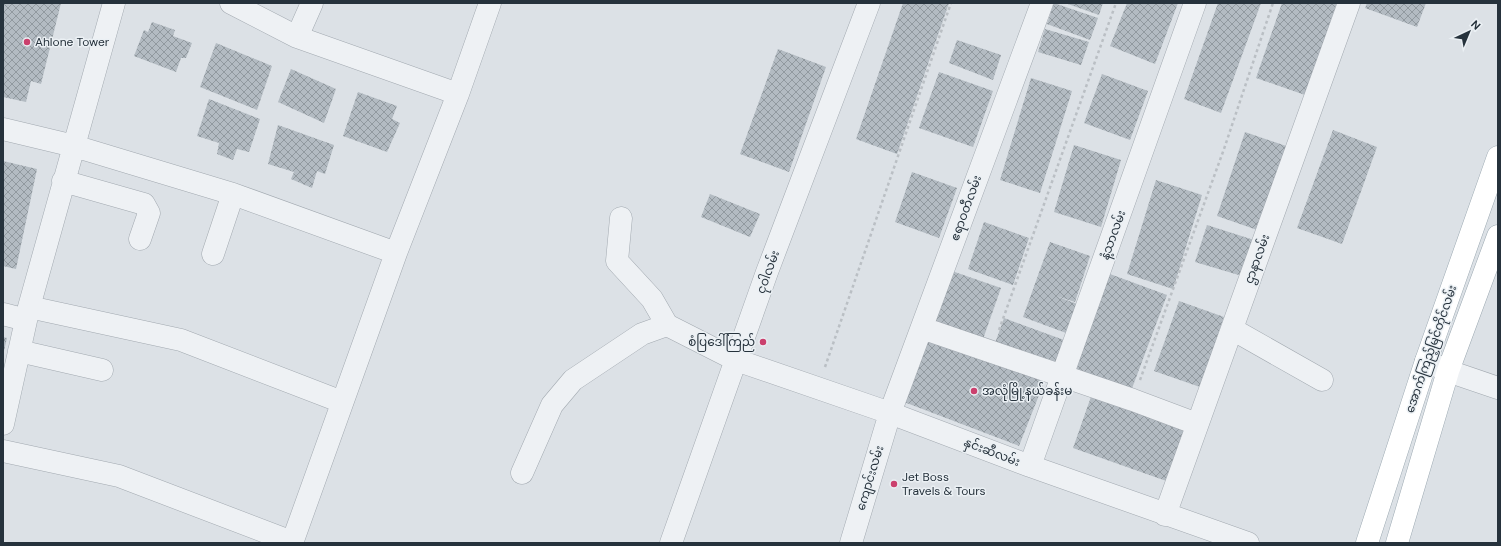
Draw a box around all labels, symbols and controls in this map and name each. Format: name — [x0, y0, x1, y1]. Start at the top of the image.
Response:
north arrow — [1449, 12, 1489, 52]
text: N — [1468, 17, 1484, 33]
place label: Ahlone Tower — [35, 34, 110, 50]
marker: Ahlone Tower — [22, 37, 32, 47]
street label: ဧရာဝတီလမ်း — [946, 173, 987, 244]
street label: နံ့သာလမ်း — [1096, 208, 1131, 263]
street label: ဌာနာလမ်း — [1240, 232, 1275, 287]
street label: ငုဝါလမ်း — [752, 248, 785, 297]
street label: အောက်ကြည့်မြင်တိုင်လမ်း — [1401, 283, 1462, 416]
place label: စံပြဒေါ်ကြည် — [688, 333, 755, 352]
marker: စံပြဒေါ်ကြည် — [758, 337, 768, 347]
place label: အလုံမြို့နယ်ခန်းမ — [982, 382, 1072, 401]
marker: အလုံမြို့နယ်ခန်းမ — [969, 386, 979, 396]
street label: နှင်းဆီလမ်း — [961, 433, 1023, 472]
street label: ကျောင်းလမ်း — [852, 443, 889, 513]
place label: Jet Boss Travels & Tours — [902, 469, 986, 499]
marker: Jet Boss Travels & Tours — [889, 479, 899, 489]

